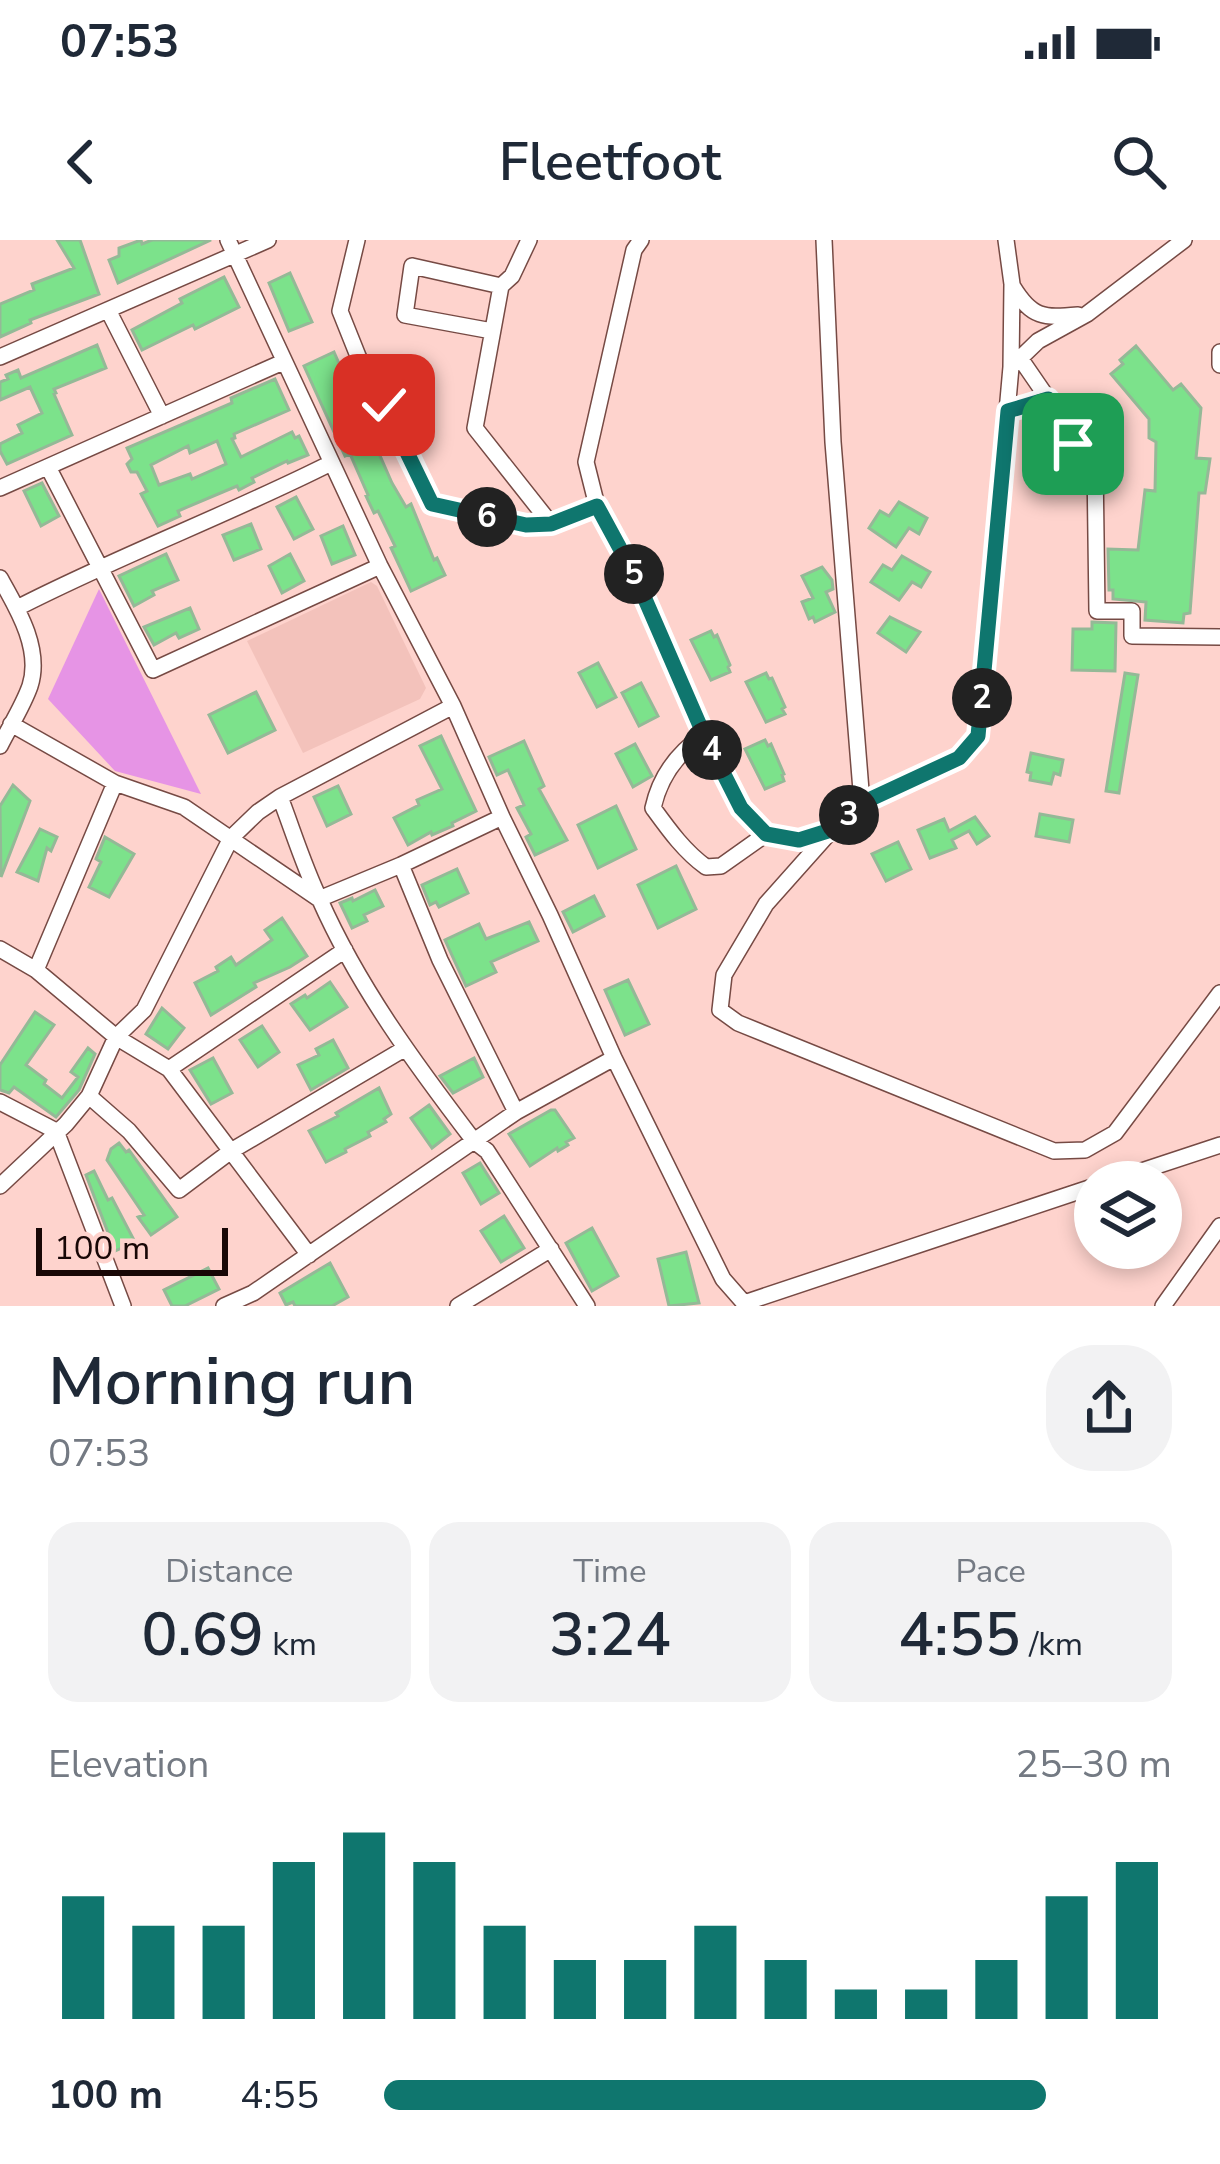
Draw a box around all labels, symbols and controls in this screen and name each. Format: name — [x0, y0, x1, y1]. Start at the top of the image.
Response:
text: 07:53 — [60, 12, 179, 73]
text: Fleetfoot — [499, 125, 721, 199]
icon: back — [48, 129, 114, 195]
icon: search — [1106, 129, 1172, 195]
pin — [333, 354, 435, 456]
icon: check — [351, 372, 417, 438]
pin — [1022, 393, 1124, 495]
icon: arrive — [1040, 411, 1106, 477]
pin: 6 — [457, 487, 517, 547]
text: 6 — [477, 494, 497, 539]
pin: 5 — [604, 544, 664, 604]
text: 5 — [624, 551, 644, 596]
pin: 2 — [952, 668, 1012, 728]
text: 2 — [972, 675, 992, 720]
pin: 4 — [682, 720, 742, 780]
text: 4 — [702, 727, 722, 772]
pin: 3 — [819, 785, 879, 845]
text: 3 — [839, 792, 859, 837]
map controls — [1074, 1161, 1182, 1269]
button: layers — [1074, 1161, 1182, 1269]
scale bar — [36, 1222, 228, 1275]
text: 100 m — [54, 1226, 150, 1271]
text: Morning run — [48, 1337, 416, 1427]
button: share — [1046, 1345, 1172, 1471]
text: 07:53 — [48, 1427, 151, 1480]
text: Distance — [165, 1549, 293, 1594]
text: Time — [573, 1549, 647, 1594]
text: Pace — [956, 1549, 1026, 1594]
text: 0.69 — [142, 1594, 264, 1676]
text: 3:24 — [549, 1594, 671, 1676]
text: 4:55 — [898, 1594, 1021, 1676]
text: km — [264, 1622, 317, 1667]
text: /km — [1021, 1622, 1083, 1667]
text: Elevation — [48, 1738, 209, 1791]
text: 25–30 m — [1015, 1738, 1172, 1791]
text: 100 m — [48, 2069, 163, 2122]
text: 4:55 — [240, 2069, 319, 2122]

